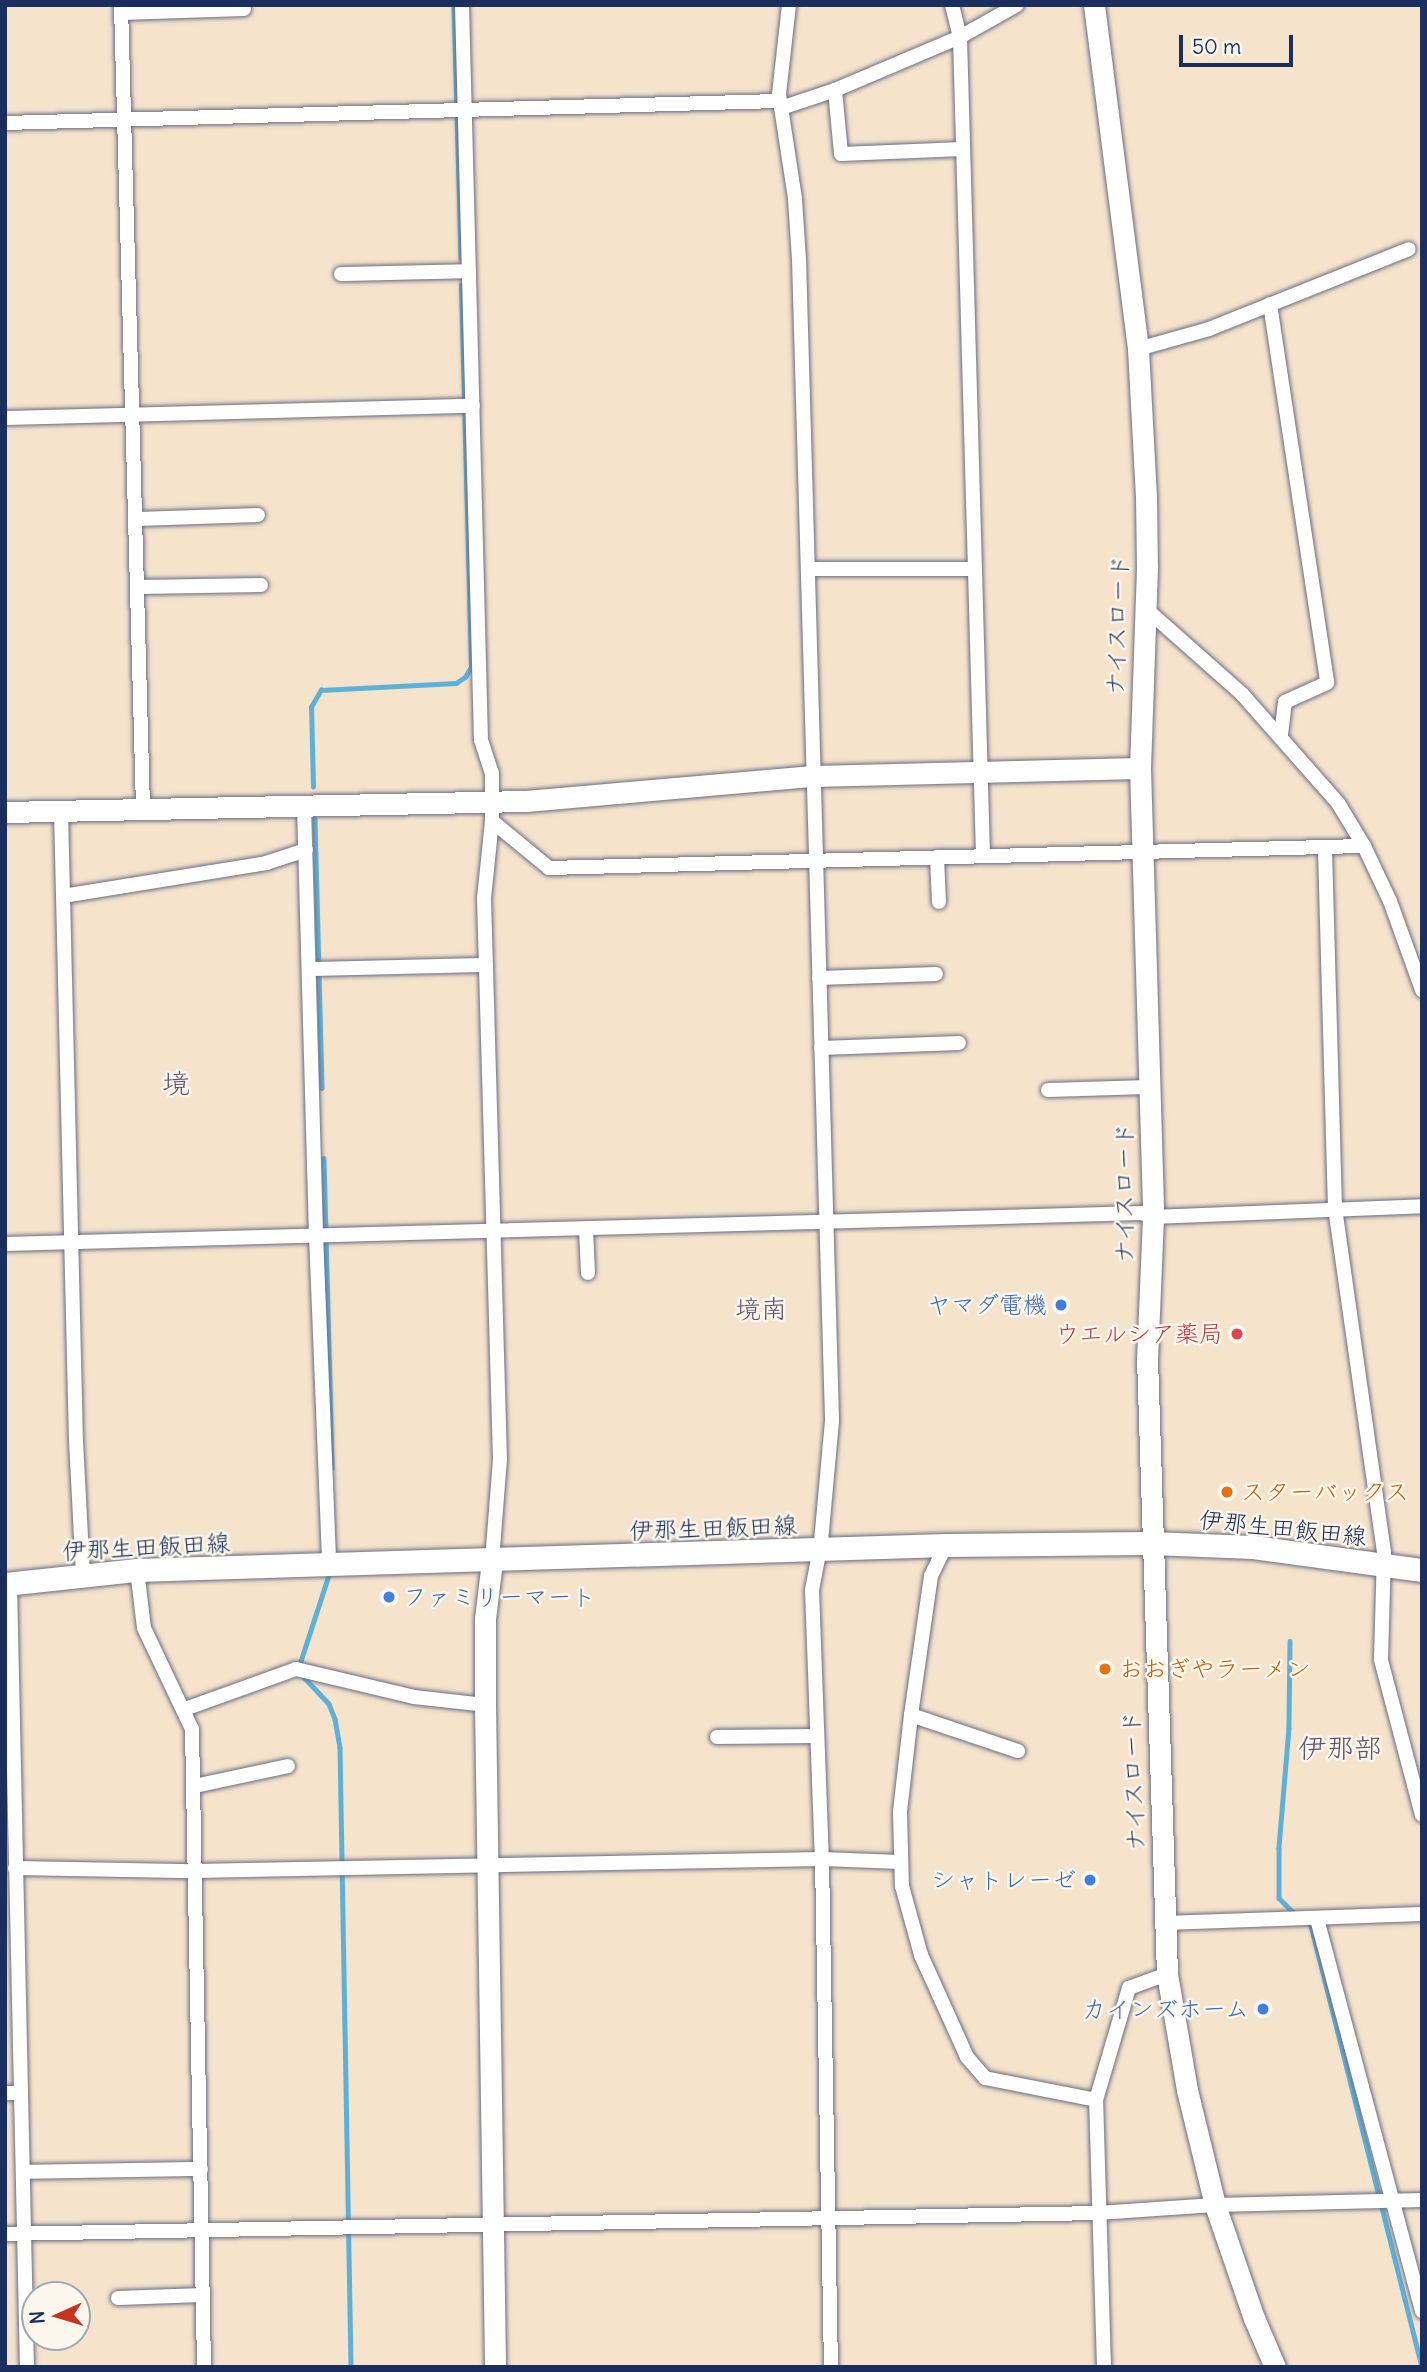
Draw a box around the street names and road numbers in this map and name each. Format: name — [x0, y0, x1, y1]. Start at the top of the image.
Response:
street label: ナイスロード — [1100, 553, 1134, 697]
street label: ナイスロード — [1110, 1121, 1138, 1265]
street label: 伊那生田飯田線 — [1198, 1505, 1368, 1551]
street label: 伊那生田飯田線 — [629, 1511, 797, 1545]
street label: 伊那生田飯田線 — [61, 1528, 231, 1566]
street label: ナイスロード — [1116, 1709, 1150, 1853]

